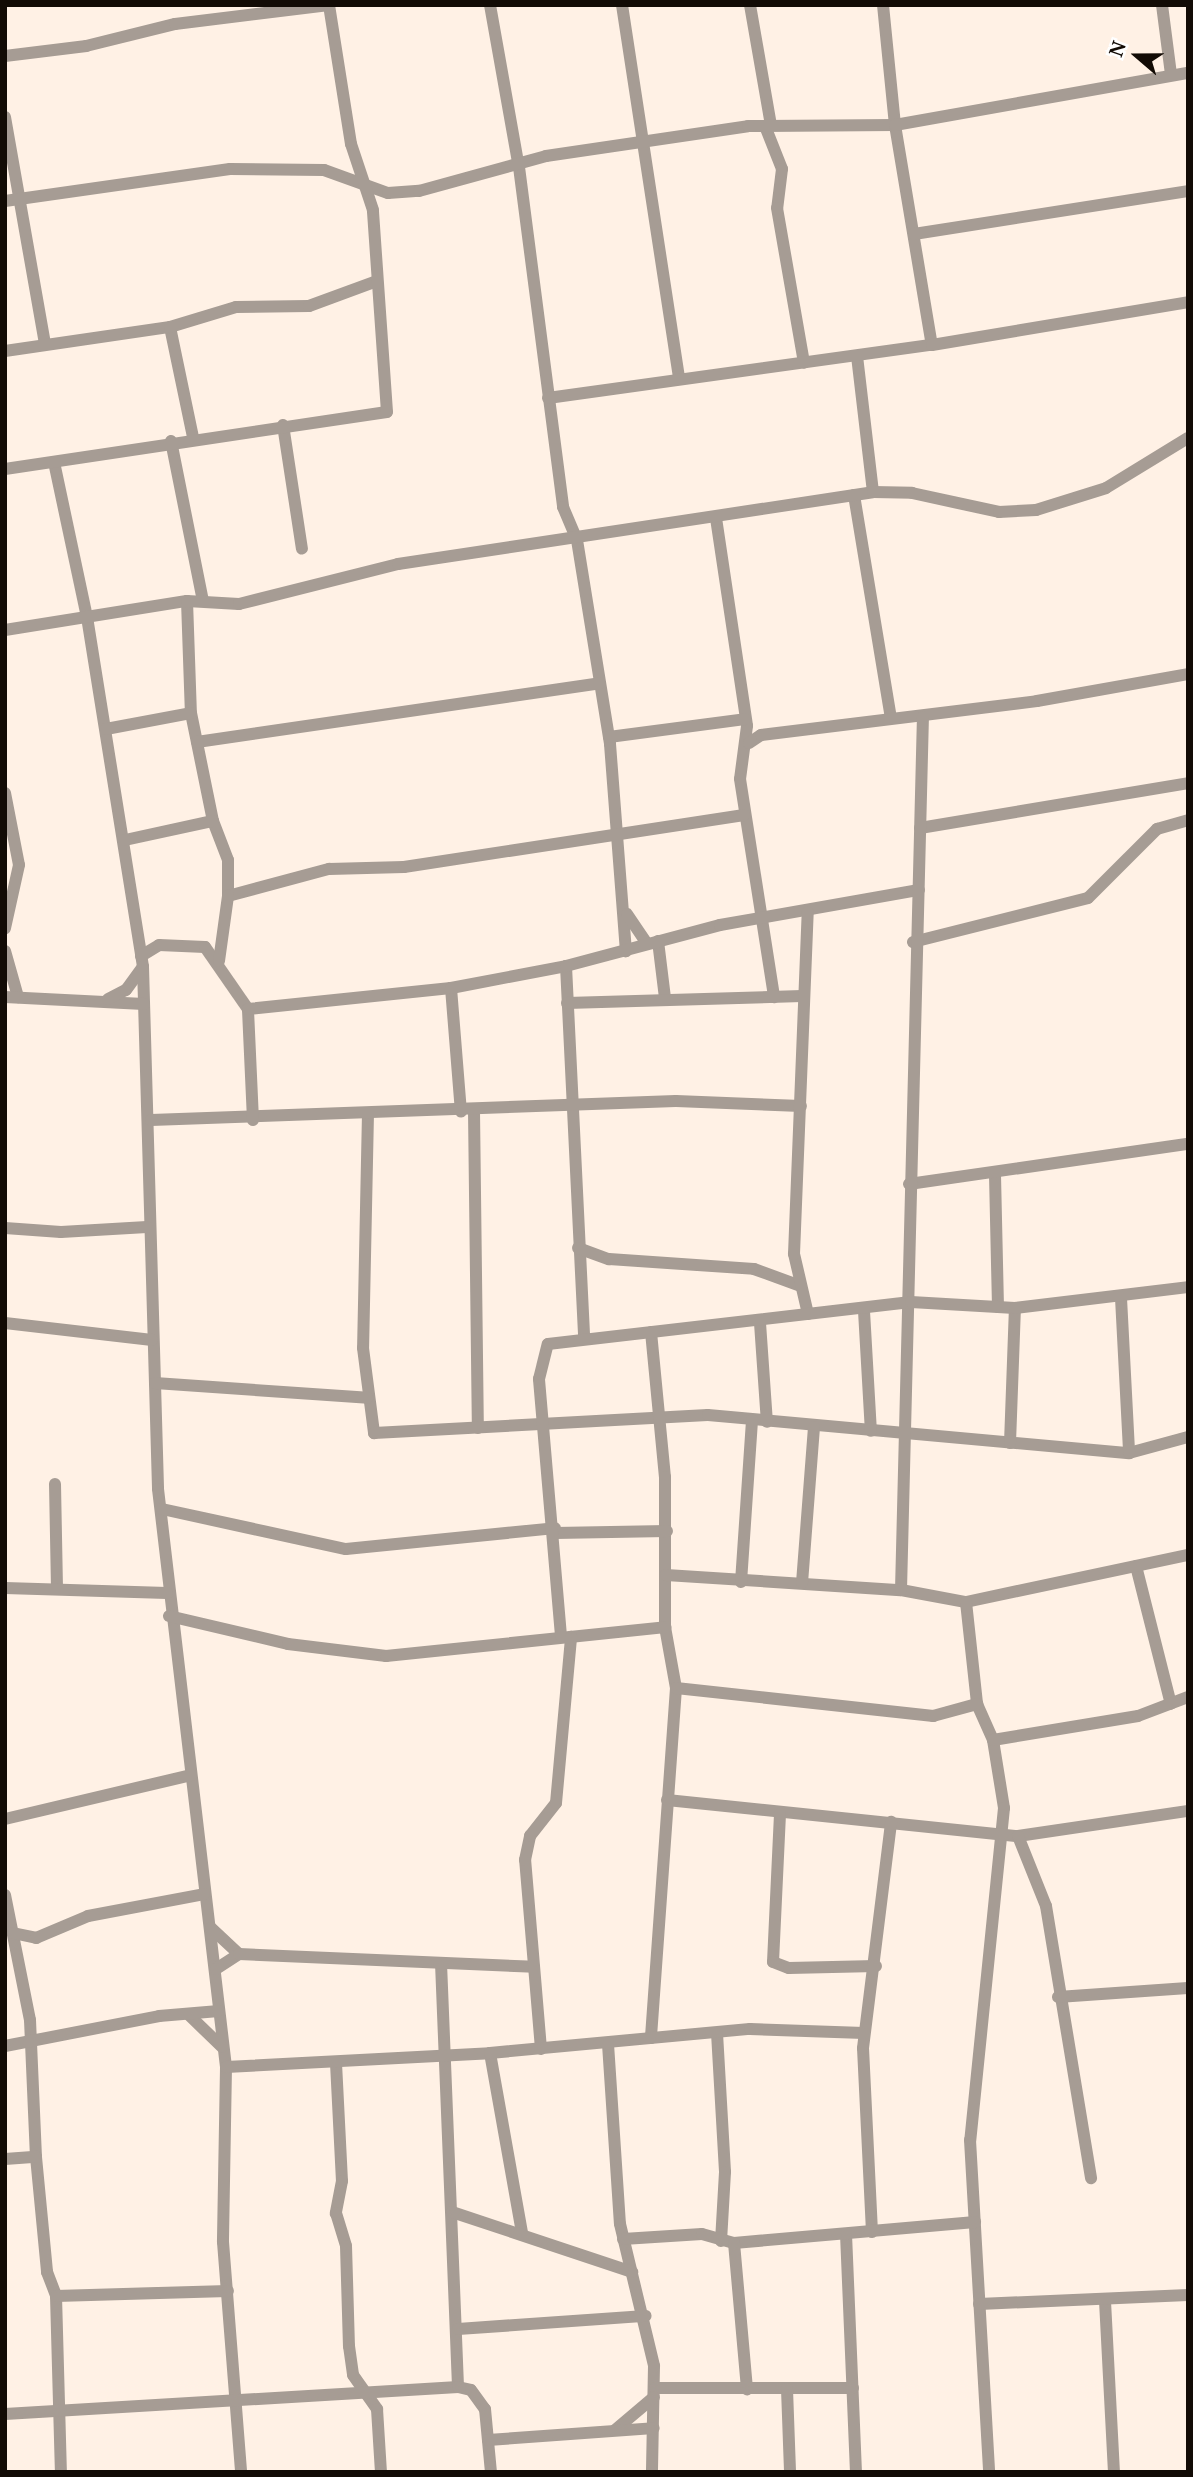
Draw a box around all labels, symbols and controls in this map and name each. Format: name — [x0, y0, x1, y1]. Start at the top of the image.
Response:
north arrow — [1102, 21, 1172, 91]
text: N — [1102, 37, 1132, 60]

